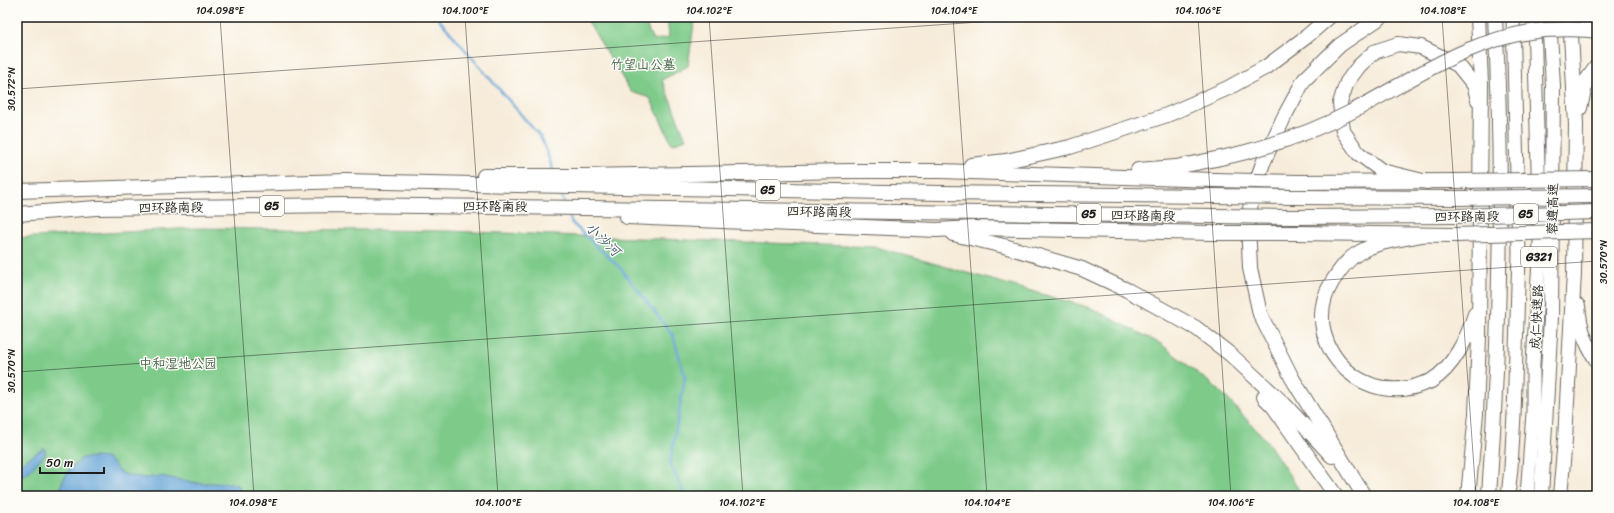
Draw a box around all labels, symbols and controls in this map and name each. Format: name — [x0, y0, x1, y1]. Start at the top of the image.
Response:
text: 104.098°E — [196, 2, 246, 20]
text: 104.100°E — [442, 2, 490, 20]
text: 104.102°E — [686, 2, 733, 20]
text: 104.104°E — [931, 2, 979, 20]
text: 104.106°E — [1175, 2, 1222, 20]
text: 104.108°E — [1420, 2, 1468, 20]
park label: 竹望山公墓 — [610, 53, 676, 76]
text: 30.572°N — [3, 67, 21, 111]
road number: G5 — [756, 180, 780, 200]
street label: 蓉遵高速 — [1541, 183, 1564, 235]
street label: 四环路南段 — [138, 195, 204, 220]
street label: 四环路南段 — [462, 195, 528, 218]
road number: G5 — [260, 196, 284, 216]
street label: 四环路南段 — [786, 199, 852, 224]
street label: 四环路南段 — [1110, 203, 1176, 228]
road number: G5 — [1077, 204, 1101, 224]
street label: 四环路南段 — [1434, 204, 1500, 229]
road number: G5 — [1514, 204, 1538, 224]
water label: 小沙河 — [579, 216, 628, 264]
text: 30.570°N — [1595, 240, 1613, 284]
road number: G321 — [1521, 247, 1557, 267]
street label: 成仁快速路 — [1523, 284, 1550, 350]
text: 30.570°N — [3, 349, 21, 393]
park label: 中和湿地公园 — [139, 352, 217, 375]
scale bar — [40, 449, 104, 475]
text: 50 m — [46, 452, 73, 474]
text: 104.098°E — [229, 494, 279, 512]
text: 104.100°E — [475, 494, 523, 512]
text: 104.102°E — [719, 494, 766, 512]
text: 104.104°E — [964, 494, 1012, 512]
text: 104.106°E — [1208, 494, 1255, 512]
text: 104.108°E — [1453, 494, 1501, 512]

